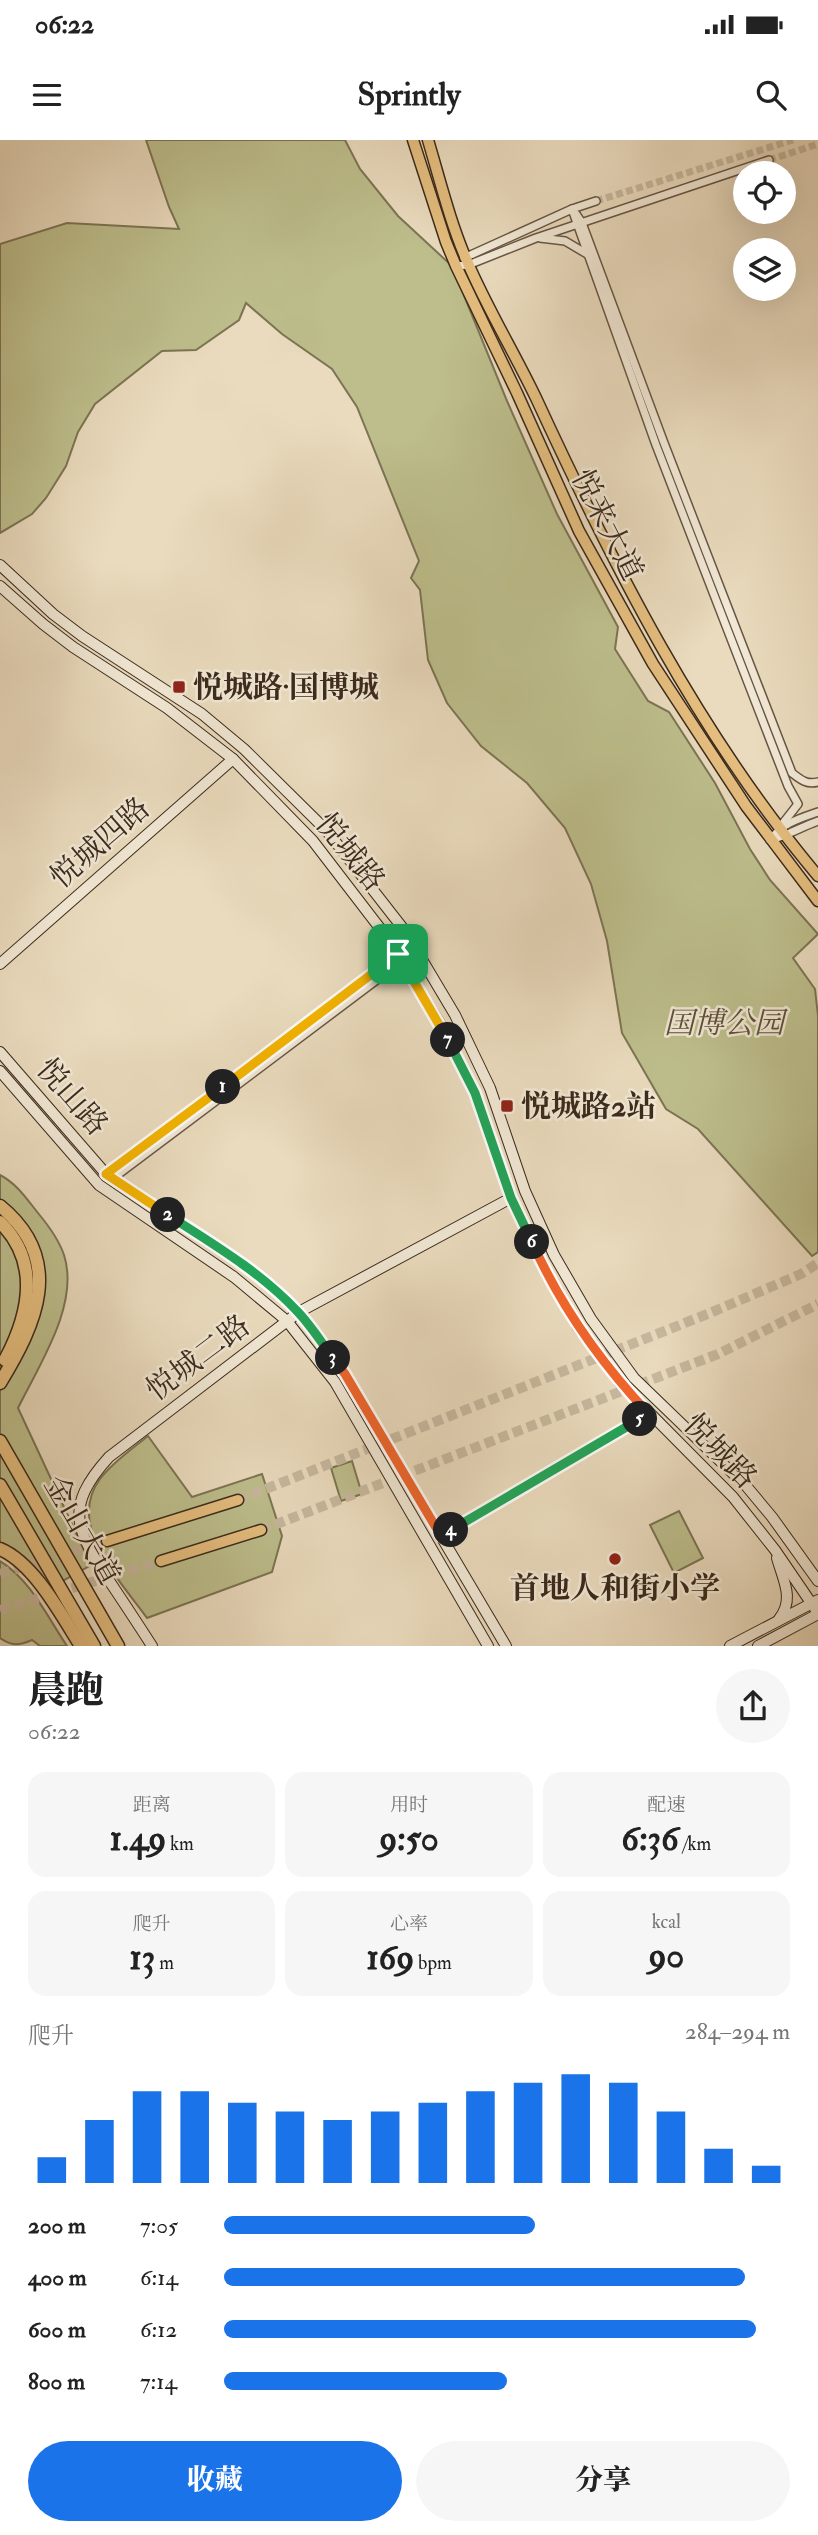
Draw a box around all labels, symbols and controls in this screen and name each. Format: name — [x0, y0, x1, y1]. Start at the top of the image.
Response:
text: 06:22 — [35, 9, 94, 41]
text: Sprintly — [357, 75, 461, 115]
icon: menu — [28, 76, 66, 114]
icon: search — [752, 76, 790, 114]
map controls — [733, 161, 796, 301]
button: locate — [733, 161, 796, 224]
button: layers — [733, 238, 796, 301]
street label: 悦来大道 — [563, 463, 651, 587]
place label: 悦城路·国博城 — [193, 669, 379, 706]
marker: 悦城路·国博城 — [171, 679, 187, 695]
street label: 悦城四路 — [43, 790, 157, 896]
street label: 悦城路 — [307, 805, 393, 899]
pin — [368, 924, 428, 984]
icon: arrive — [379, 935, 417, 973]
park label: 国博公园 — [664, 1005, 788, 1042]
pin: 7 — [430, 1023, 466, 1058]
text: 7 — [443, 1027, 452, 1051]
street label: 悦山路 — [29, 1051, 115, 1143]
pin: 1 — [206, 1070, 241, 1104]
text: 1 — [219, 1074, 226, 1098]
place label: 悦城路2站 — [521, 1088, 656, 1125]
marker: 悦城路2站 — [499, 1098, 515, 1114]
pin: 2 — [150, 1198, 186, 1232]
text: 2 — [163, 1202, 172, 1226]
pin: 6 — [514, 1224, 550, 1260]
text: 6 — [527, 1229, 536, 1253]
street label: 悦城二路 — [139, 1307, 257, 1409]
pin: 3 — [316, 1340, 350, 1376]
text: 3 — [329, 1345, 336, 1369]
pin: 5 — [622, 1402, 658, 1436]
text: 5 — [635, 1406, 644, 1430]
street label: 悦城路 — [675, 1406, 765, 1496]
street label: 金山大道 — [36, 1469, 128, 1591]
pin: 4 — [434, 1512, 468, 1548]
text: 4 — [445, 1517, 456, 1541]
marker: 首地人和街小学 — [607, 1551, 623, 1567]
place label: 首地人和街小学 — [510, 1570, 720, 1607]
text: 晨跑 — [28, 1667, 104, 1715]
button: share — [716, 1669, 790, 1743]
text: 06:22 — [28, 1717, 80, 1746]
text: 距离 — [133, 1793, 171, 1817]
text: 用时 — [390, 1793, 428, 1817]
text: 配速 — [647, 1793, 685, 1817]
text: 1.49 — [109, 1817, 166, 1861]
text: 9:50 — [379, 1817, 439, 1861]
text: 6:36 — [621, 1817, 679, 1861]
text: km — [166, 1832, 194, 1856]
text: /km — [679, 1832, 711, 1856]
text: kcal — [652, 1910, 681, 1934]
text: 爬升 — [133, 1912, 171, 1936]
text: 心率 — [390, 1912, 428, 1936]
text: 90 — [648, 1934, 684, 1978]
text: 13 — [129, 1936, 155, 1980]
text: 169 — [366, 1936, 414, 1980]
text: m — [155, 1951, 174, 1975]
text: bpm — [414, 1951, 452, 1975]
text: 284–294 m — [685, 2017, 790, 2046]
text: 爬升 — [28, 2021, 74, 2050]
text: 200 m — [28, 2211, 86, 2240]
text: 7:05 — [140, 2211, 178, 2240]
text: 400 m — [28, 2263, 87, 2292]
text: 6:14 — [140, 2263, 178, 2292]
text: 600 m — [28, 2315, 86, 2344]
text: 6:12 — [140, 2315, 177, 2344]
text: 800 m — [28, 2367, 85, 2396]
text: 7:14 — [140, 2367, 177, 2396]
button: 收藏 — [28, 2441, 402, 2521]
button: 分享 — [416, 2441, 790, 2521]

